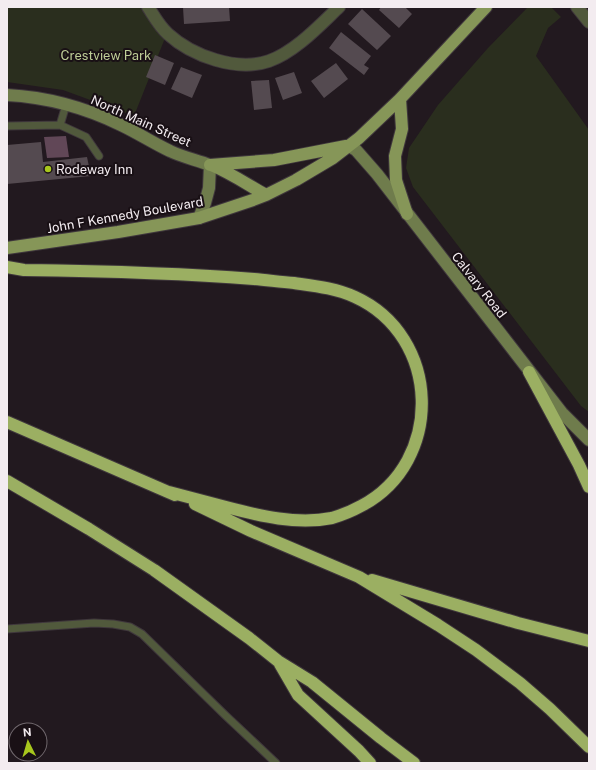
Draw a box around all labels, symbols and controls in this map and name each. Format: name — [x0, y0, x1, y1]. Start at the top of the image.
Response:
park label: Crestview Park — [61, 48, 151, 63]
street label: North Main Street — [88, 92, 194, 150]
place label: Rodeway Inn — [56, 162, 133, 177]
marker: Rodeway Inn — [43, 164, 53, 174]
street label: John F Kennedy Boulevard — [46, 194, 204, 236]
street label: Calvary Road — [449, 249, 509, 321]
north arrow — [8, 722, 48, 762]
text: N — [22, 726, 32, 738]

